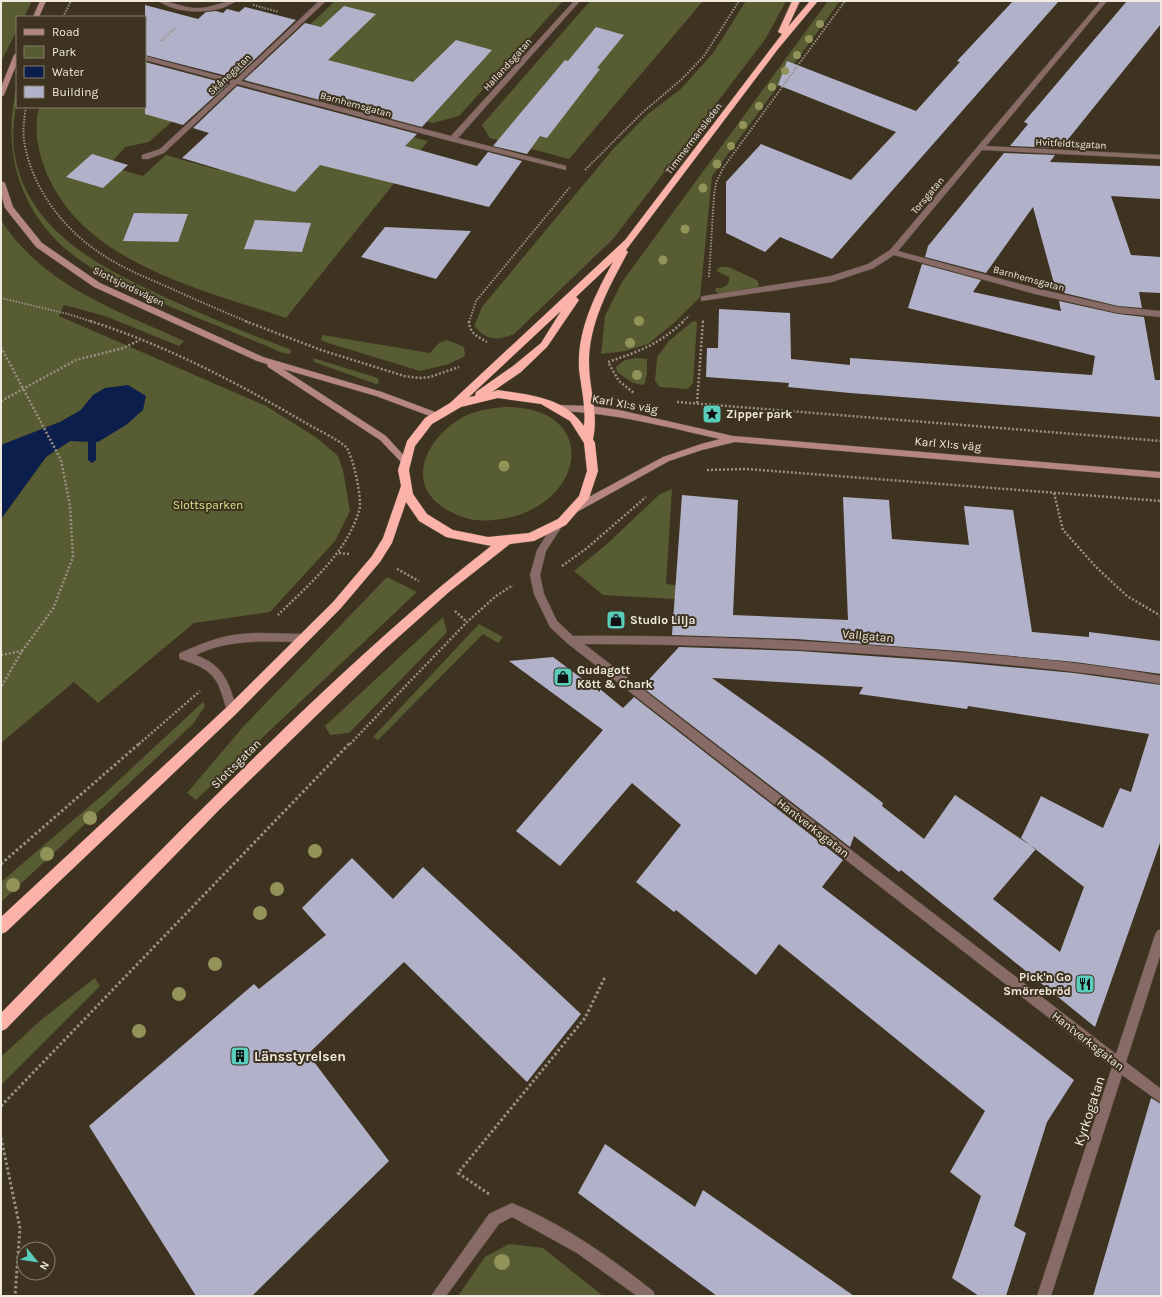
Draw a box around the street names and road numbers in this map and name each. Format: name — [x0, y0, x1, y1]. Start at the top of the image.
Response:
street label: Hallandsgatan — [481, 36, 535, 94]
street label: Skånegatan — [206, 52, 254, 98]
street label: Barnhemsgatan — [319, 90, 393, 120]
street label: Timmermansleden — [663, 100, 725, 177]
street label: Hvitfeldtsgatan — [1035, 136, 1107, 152]
street label: Torsgatan — [909, 175, 947, 217]
street label: Slottsjordsvägen — [91, 264, 166, 309]
street label: Barnhemsgatan — [992, 264, 1066, 294]
street label: Karl XI:s väg — [591, 391, 659, 417]
street label: Karl XI:s väg — [914, 434, 982, 454]
street label: Vallgatan — [842, 627, 894, 645]
street label: Slottsgatan — [208, 736, 264, 792]
street label: Hantverksgatan — [774, 795, 852, 861]
street label: Hantverksgatan — [1049, 1008, 1127, 1074]
street label: Kyrkogatan — [1070, 1074, 1109, 1148]

